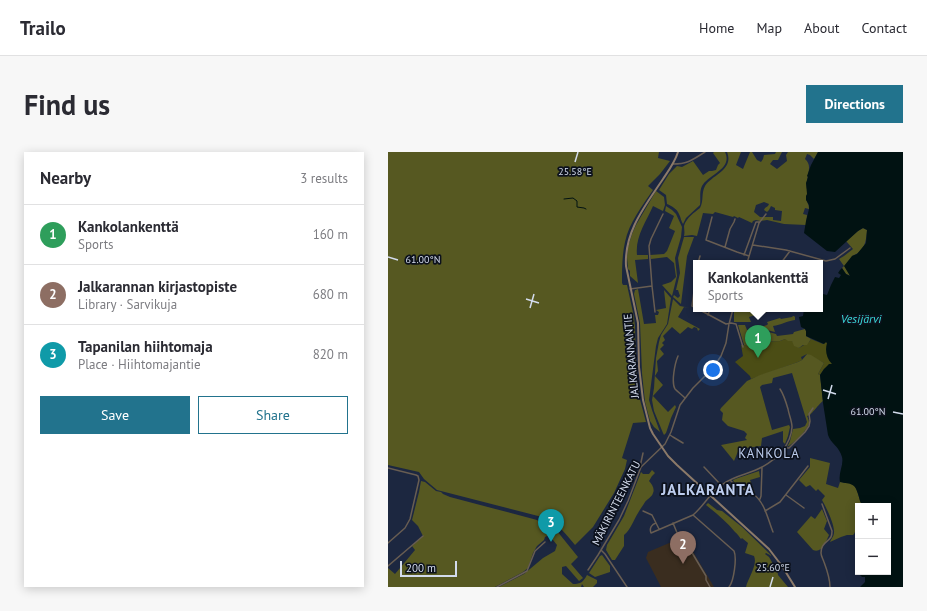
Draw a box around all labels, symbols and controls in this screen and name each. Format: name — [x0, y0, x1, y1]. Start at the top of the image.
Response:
text: Trailo — [20, 16, 66, 40]
text: Home — [699, 19, 734, 37]
text: Map — [756, 19, 782, 37]
text: About — [804, 19, 840, 37]
text: Contact — [862, 19, 907, 37]
button: Directions — [806, 85, 903, 123]
text: Find us — [24, 86, 110, 123]
text: 25.58°E — [558, 165, 592, 178]
text: Nearby — [40, 167, 91, 189]
text: 3 results — [300, 170, 348, 187]
text: Kankolankenttä — [78, 217, 179, 236]
text: 1 — [49, 226, 57, 243]
text: 160 m — [313, 226, 348, 243]
text: Sports — [78, 236, 114, 253]
text: 61.00°N — [406, 253, 440, 266]
popup — [693, 260, 823, 312]
text: Kankolankenttä — [708, 268, 808, 287]
text: Jalkarannan kirjastopiste — [78, 277, 237, 296]
text: 2 — [49, 286, 57, 303]
text: 680 m — [313, 286, 348, 303]
text: Sports — [708, 287, 743, 304]
text: Library · Sarvikuja — [78, 296, 177, 313]
water label: Vesijärvi — [841, 311, 882, 326]
street label: JALKARANNANTIE — [620, 313, 642, 400]
pin: 1 — [745, 325, 771, 358]
text: Tapanilan hiihtomaja — [78, 337, 213, 356]
text: 3 — [49, 346, 57, 363]
text: 820 m — [313, 346, 348, 363]
text: Place · Hiihtomajantie — [78, 356, 201, 373]
your location — [703, 360, 723, 380]
button: Save — [40, 396, 190, 434]
button: Share — [198, 396, 348, 434]
text: 61.00°N — [851, 405, 885, 418]
district label: KANKOLA — [738, 445, 800, 462]
street label: MÄKIRINTEENKATU — [589, 458, 643, 548]
district label: JALKARANTA — [660, 480, 755, 499]
map controls — [855, 503, 891, 575]
button: + — [855, 503, 891, 539]
pin: 3 — [538, 509, 564, 542]
pin: 2 — [670, 531, 696, 564]
button: − — [855, 539, 891, 575]
scale bar — [400, 559, 457, 578]
text: 200 m — [406, 561, 436, 575]
text: 25.60°E — [756, 561, 790, 574]

